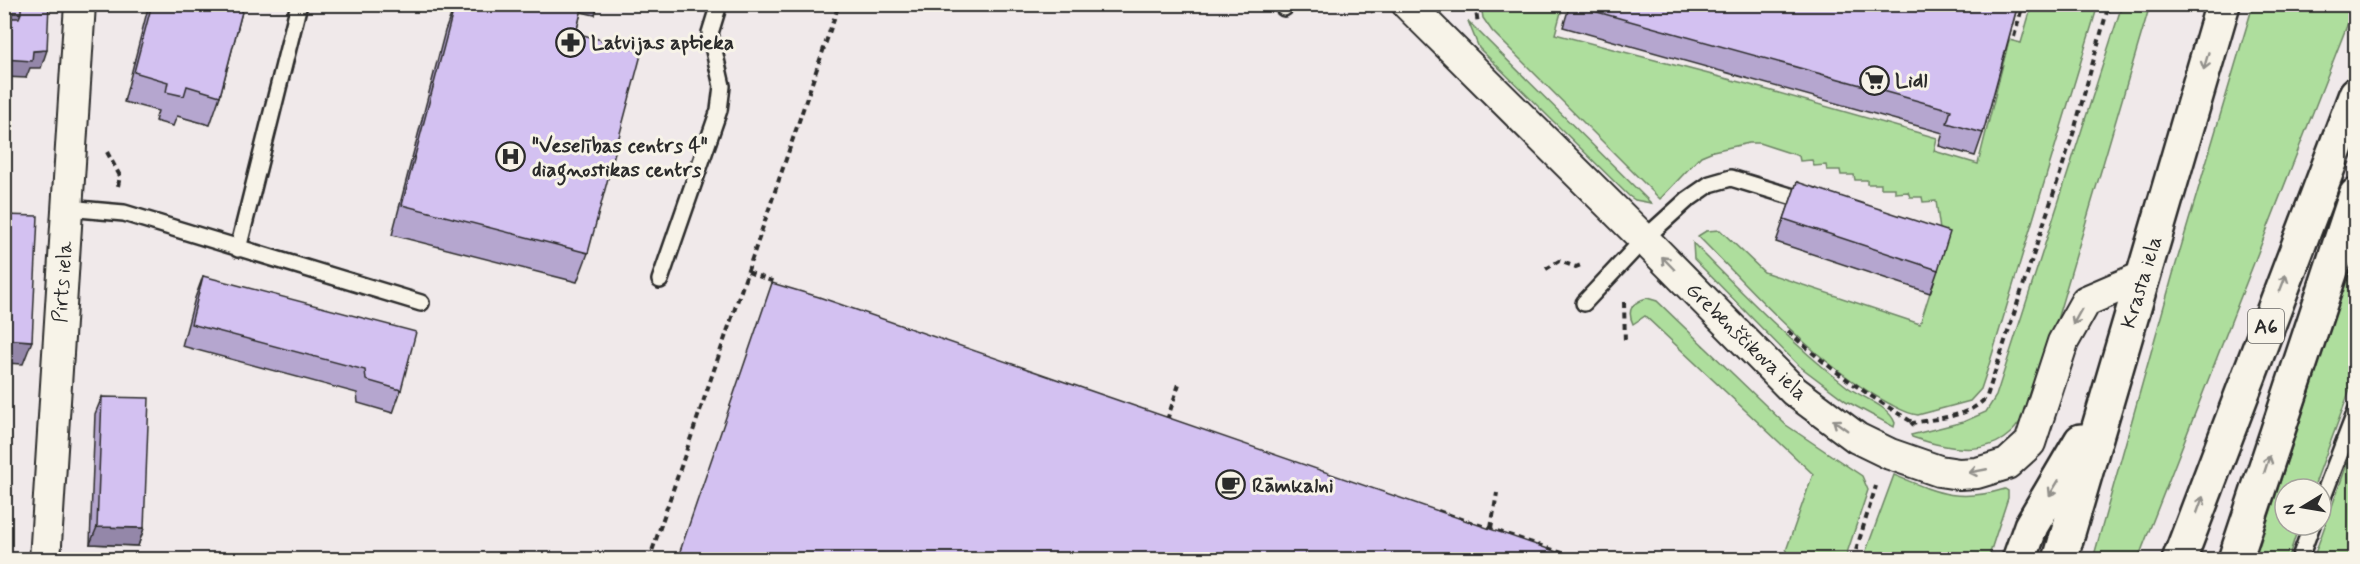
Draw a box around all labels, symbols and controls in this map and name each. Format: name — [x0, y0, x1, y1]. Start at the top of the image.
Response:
pharmacy icon: Latvijas aptieka — [554, 26, 586, 58]
place label: Latvijas aptieka — [591, 29, 734, 57]
one-way arrow — [2200, 51, 2211, 70]
supermarket icon: Lidl — [1858, 64, 1890, 96]
place label: Lidl — [1895, 67, 1927, 95]
place label: "Veselības centrs 4" diagnostikas centrs — [532, 132, 708, 186]
hospital icon: "Veselības centrs 4" diagnostikas centrs — [495, 141, 527, 173]
street label: Krasta iela — [2115, 232, 2169, 332]
street label: Pirts iela — [46, 240, 80, 324]
one-way arrow — [1660, 255, 1675, 270]
one-way arrow — [2278, 274, 2289, 293]
street label: Grebenščikova iela — [1679, 276, 1813, 407]
one-way arrow — [2071, 308, 2082, 326]
road number: A6 — [2248, 309, 2284, 343]
one-way arrow — [1832, 419, 1848, 431]
one-way arrow — [2262, 455, 2273, 474]
one-way arrow — [1969, 466, 1989, 477]
cafe icon: Rāmkalni — [1215, 469, 1247, 501]
place label: Rāmkalni — [1252, 472, 1334, 500]
north arrow — [2273, 477, 2333, 537]
one-way arrow — [2048, 479, 2060, 496]
one-way arrow — [2195, 496, 2206, 515]
text: N — [2278, 502, 2301, 517]

